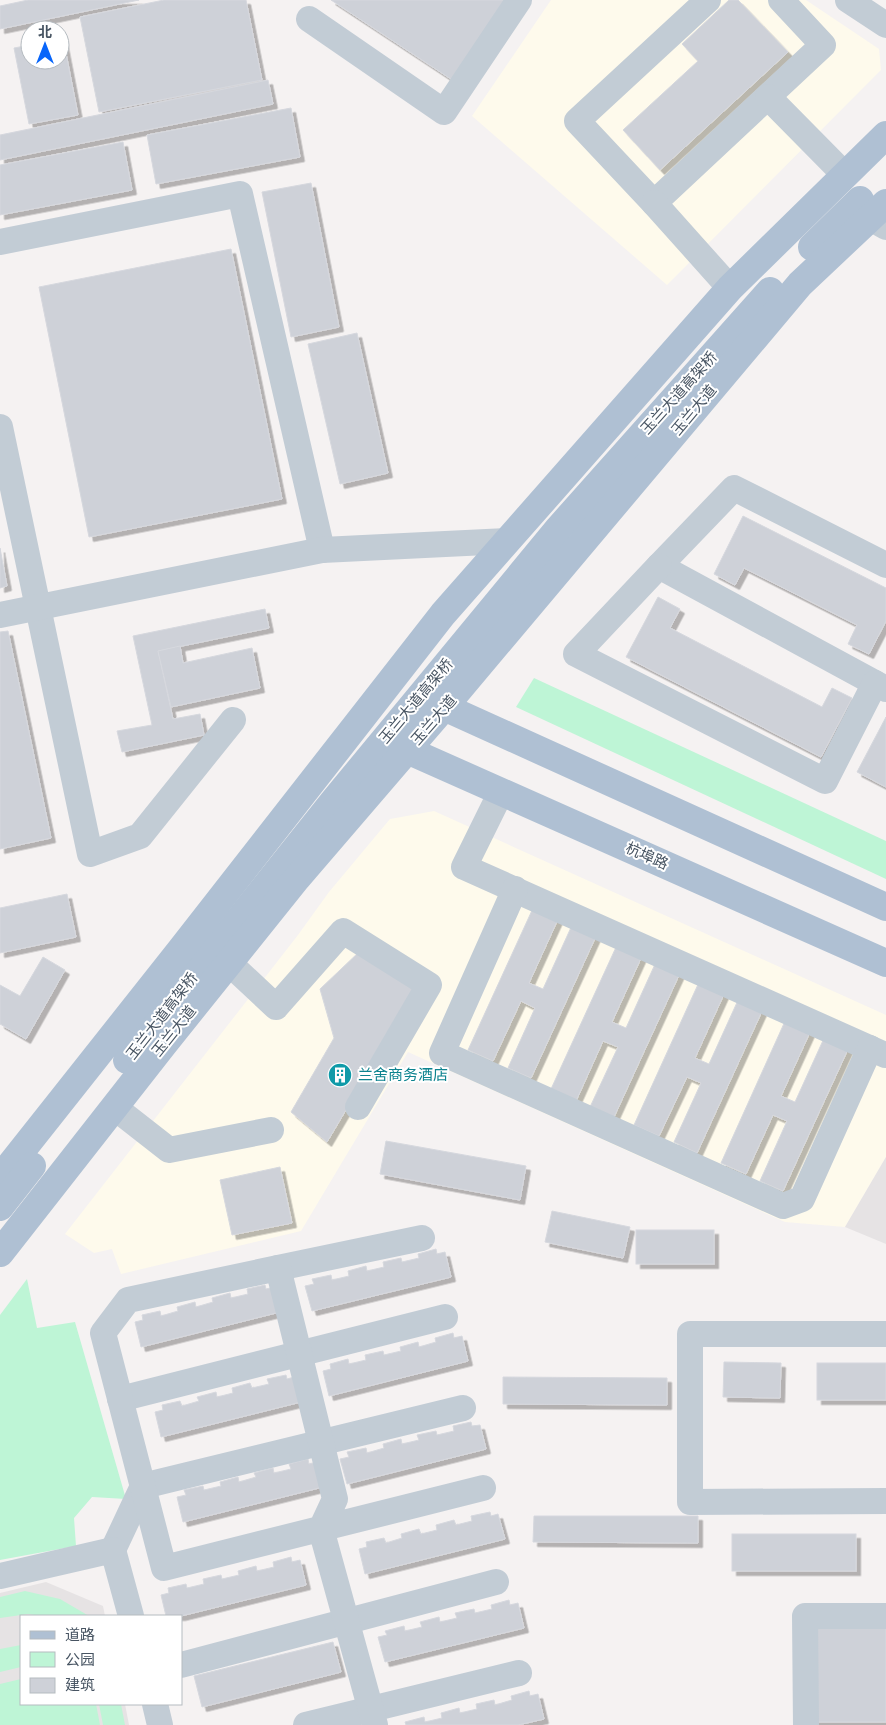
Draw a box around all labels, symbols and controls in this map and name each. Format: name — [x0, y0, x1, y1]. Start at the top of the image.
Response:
north arrow — [20, 20, 70, 70]
text: 北 — [38, 23, 52, 40]
street label: 玉兰大道高架桥 — [637, 348, 721, 438]
street label: 玉兰大道 — [668, 381, 720, 439]
street label: 玉兰大道高架桥 — [375, 655, 457, 747]
street label: 玉兰大道 — [408, 691, 460, 749]
street label: 杭埠路 — [623, 838, 672, 872]
street label: 玉兰大道高架桥 — [123, 969, 201, 1063]
street label: 玉兰大道 — [148, 1002, 200, 1060]
building icon: 兰舍商务酒店 — [327, 1062, 353, 1088]
place label: 兰舍商务酒店 — [358, 1065, 448, 1083]
legend — [20, 1615, 182, 1705]
text: 道路 — [65, 1625, 95, 1643]
text: 公园 — [65, 1650, 95, 1668]
text: 建筑 — [65, 1675, 95, 1693]

